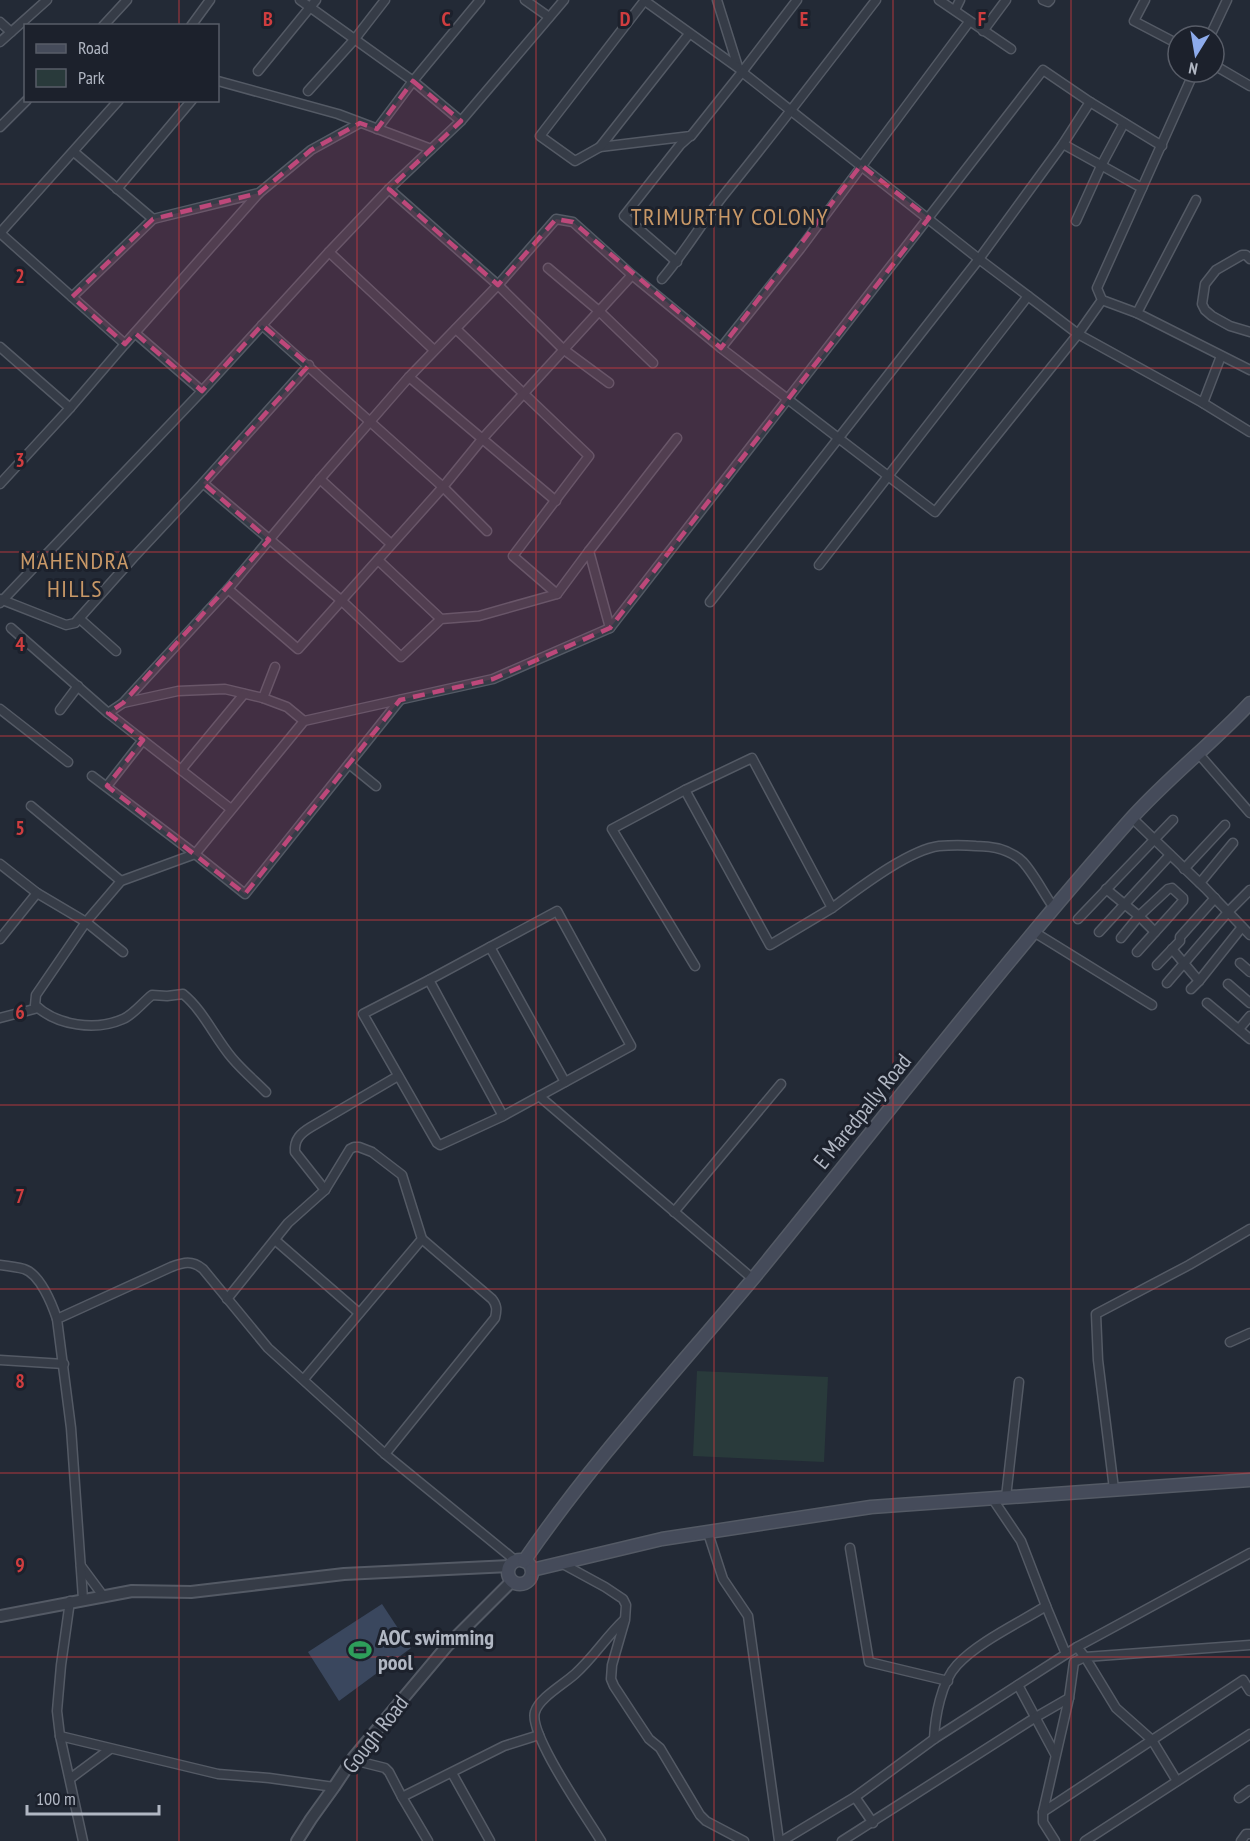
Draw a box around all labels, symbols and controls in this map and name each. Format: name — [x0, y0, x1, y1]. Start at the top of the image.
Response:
text: B — [263, 6, 273, 32]
text: C — [441, 6, 451, 32]
text: D — [620, 6, 631, 32]
text: E — [800, 6, 808, 32]
text: F — [978, 6, 986, 32]
legend — [24, 24, 219, 102]
north arrow — [1166, 24, 1226, 84]
text: Road — [78, 36, 109, 59]
text: N — [1187, 58, 1199, 79]
text: Park — [78, 66, 105, 89]
district label: TRIMURTHY COLONY — [631, 201, 829, 232]
text: 2 — [15, 263, 25, 289]
text: 3 — [15, 447, 25, 473]
district label: MAHENDRA HILLS — [20, 545, 130, 604]
text: 4 — [15, 631, 25, 657]
text: 5 — [15, 815, 25, 841]
text: 6 — [15, 999, 25, 1025]
street label: E Maredpally Road — [807, 1048, 917, 1174]
text: 7 — [15, 1183, 25, 1209]
text: 8 — [15, 1368, 25, 1394]
text: 9 — [15, 1552, 25, 1578]
place label: AOC swimming pool — [377, 1623, 494, 1676]
sports icon: AOC swimming pool — [347, 1637, 373, 1663]
street label: Gough Road — [336, 1689, 414, 1779]
scale bar — [27, 1778, 159, 1816]
text: 100 m — [36, 1787, 76, 1810]

